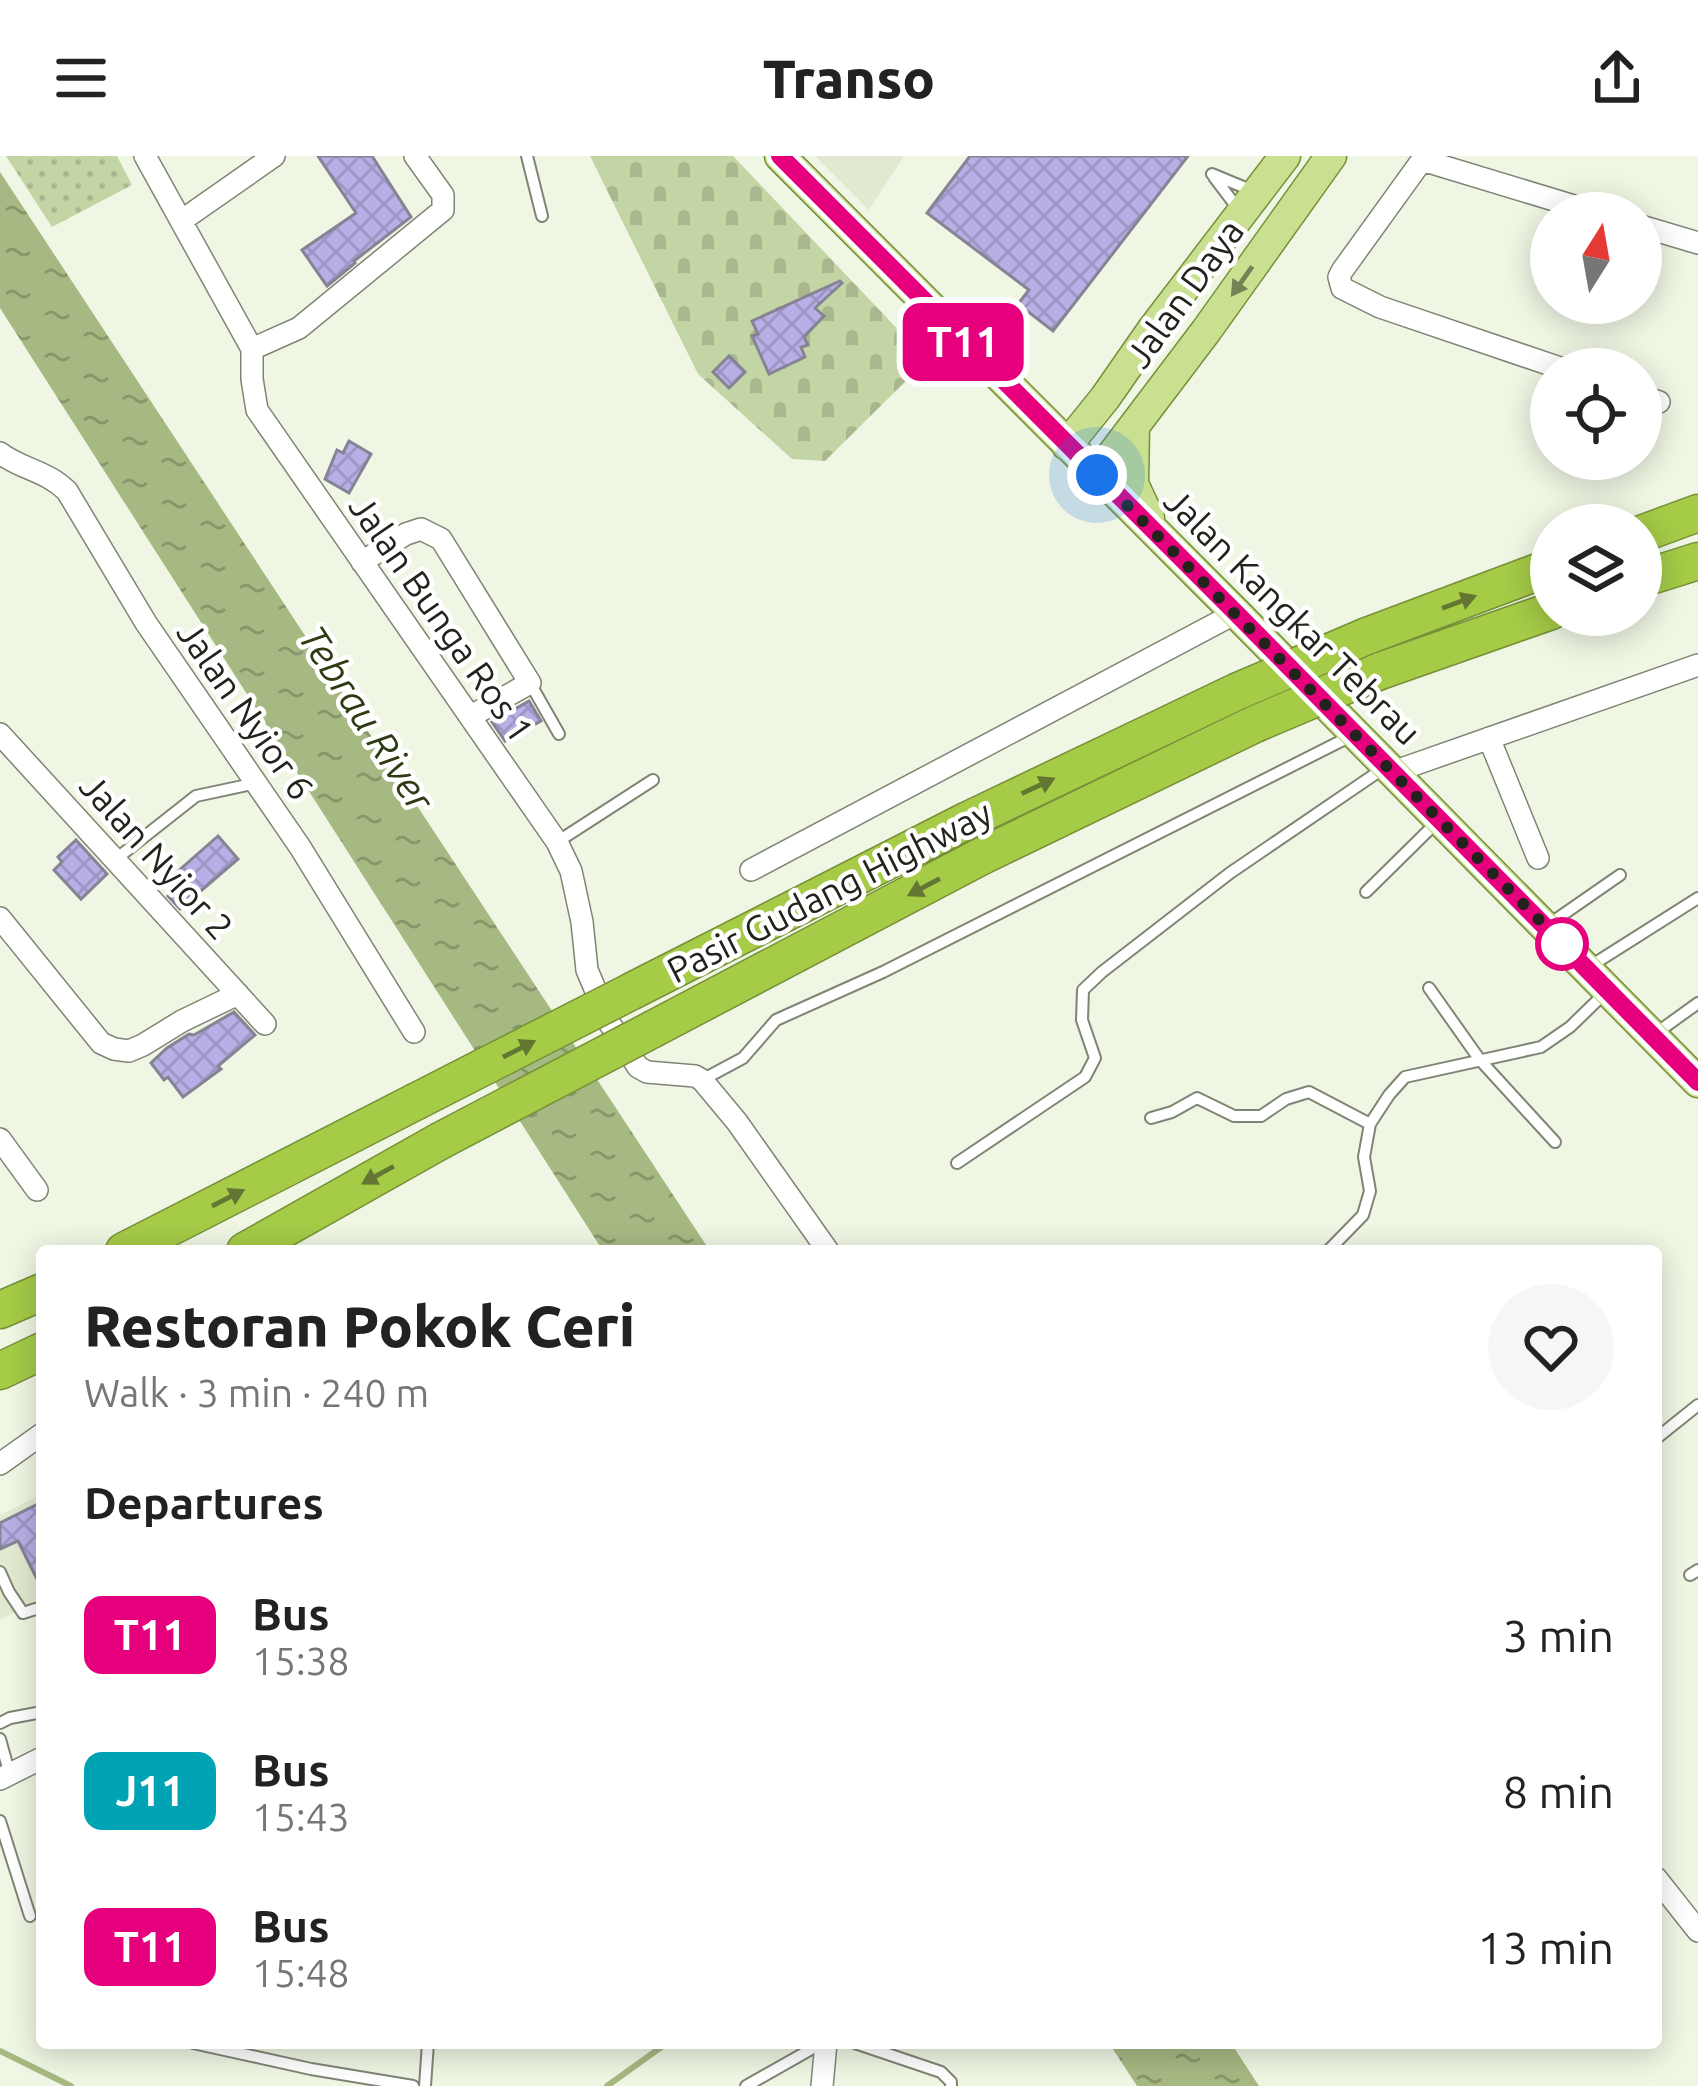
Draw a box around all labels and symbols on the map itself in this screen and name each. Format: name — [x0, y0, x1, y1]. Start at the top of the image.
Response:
north arrow — [1530, 192, 1662, 324]
street label: Jalan Daya — [1117, 211, 1251, 375]
one-way arrow — [1231, 264, 1254, 297]
line badge: T11 — [894, 303, 1032, 381]
your location — [1067, 445, 1127, 505]
street label: Jalan Kangkar Tebrau — [1156, 479, 1430, 753]
street label: Jalan Bunga Ros 1 — [341, 487, 543, 749]
one-way arrow — [1441, 591, 1477, 610]
street label: Jalan Nyior 6 — [170, 613, 322, 807]
water label: Tebrau River — [291, 617, 443, 820]
street label: Jalan Nyior 2 — [72, 765, 242, 947]
one-way arrow — [1021, 776, 1056, 796]
street label: Pasir Gudang Highway — [660, 791, 998, 991]
one-way arrow — [906, 876, 941, 897]
unlabelled marker — [1537, 919, 1587, 969]
one-way arrow — [502, 1039, 537, 1059]
one-way arrow — [360, 1164, 395, 1185]
one-way arrow — [210, 1188, 245, 1208]

